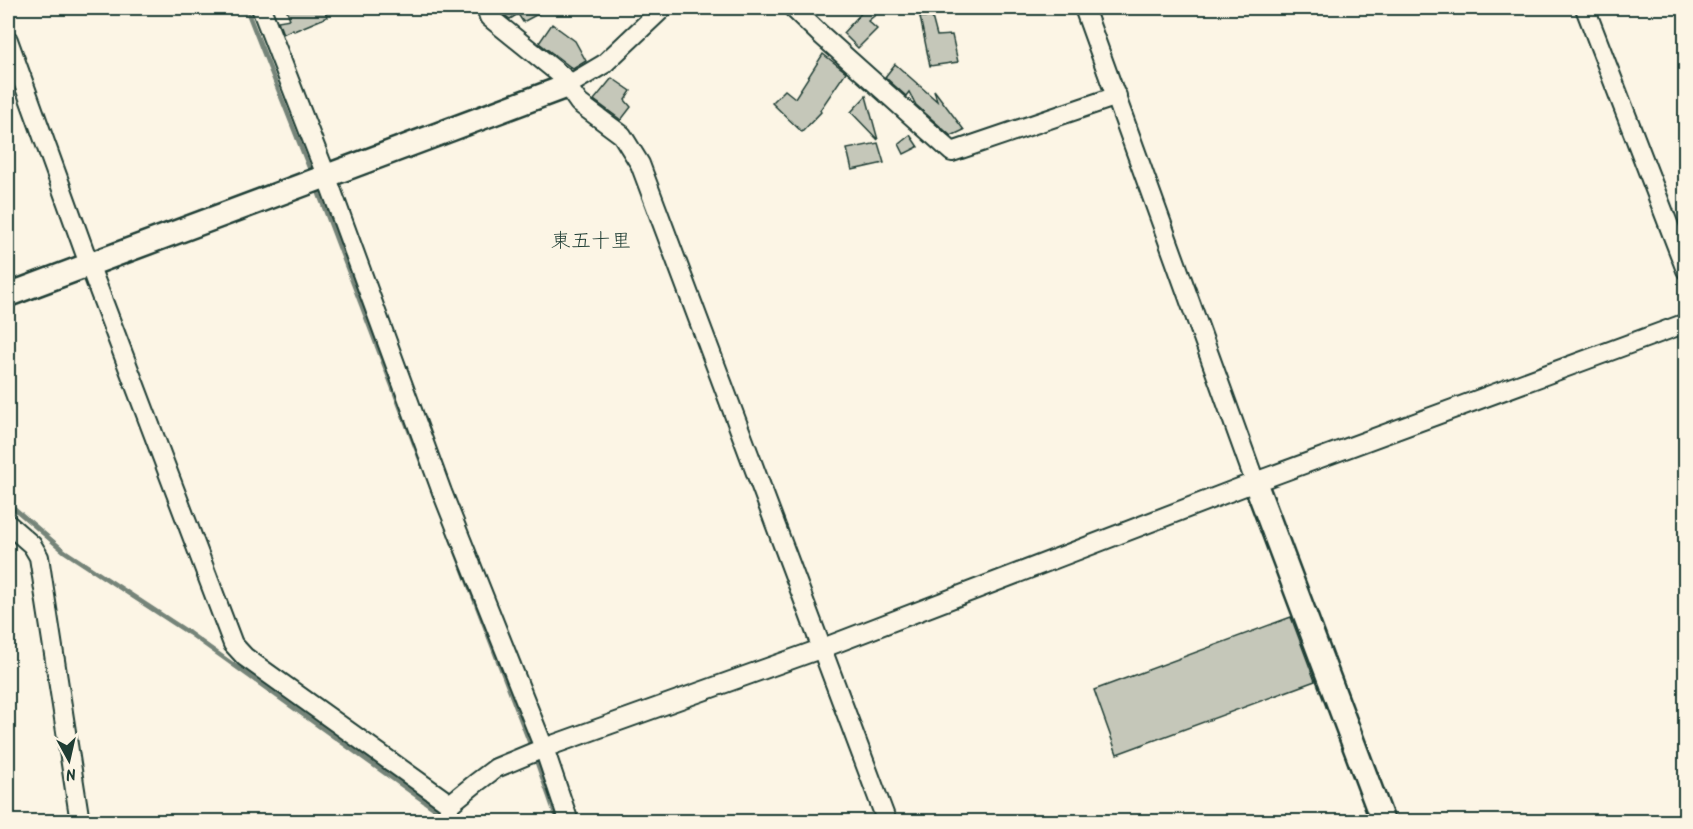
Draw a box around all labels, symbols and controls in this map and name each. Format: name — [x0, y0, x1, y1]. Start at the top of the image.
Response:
district label: 東五十里 — [551, 226, 631, 258]
north arrow — [39, 730, 99, 790]
text: N — [64, 760, 78, 786]

